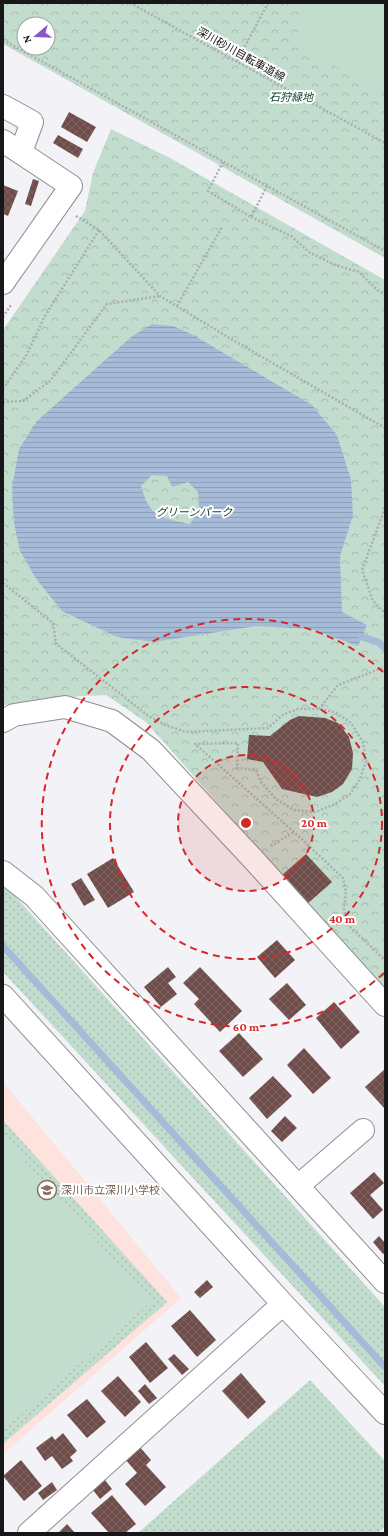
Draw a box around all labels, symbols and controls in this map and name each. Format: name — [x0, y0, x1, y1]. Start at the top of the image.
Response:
north arrow — [16, 16, 56, 56]
street label: 深川砂川自転車道線 — [195, 25, 287, 83]
text: N — [19, 33, 33, 45]
park label: 石狩緑地 — [269, 91, 314, 103]
park label: グリーンパーク — [156, 506, 233, 518]
centre of rings — [239, 816, 253, 830]
text: 20 m — [301, 816, 328, 830]
text: 40 m — [329, 912, 356, 926]
text: 60 m — [233, 1020, 260, 1034]
school or university icon: 深川市立深川小学校 — [36, 1179, 58, 1201]
place label: 深川市立深川小学校 — [61, 1184, 160, 1196]

